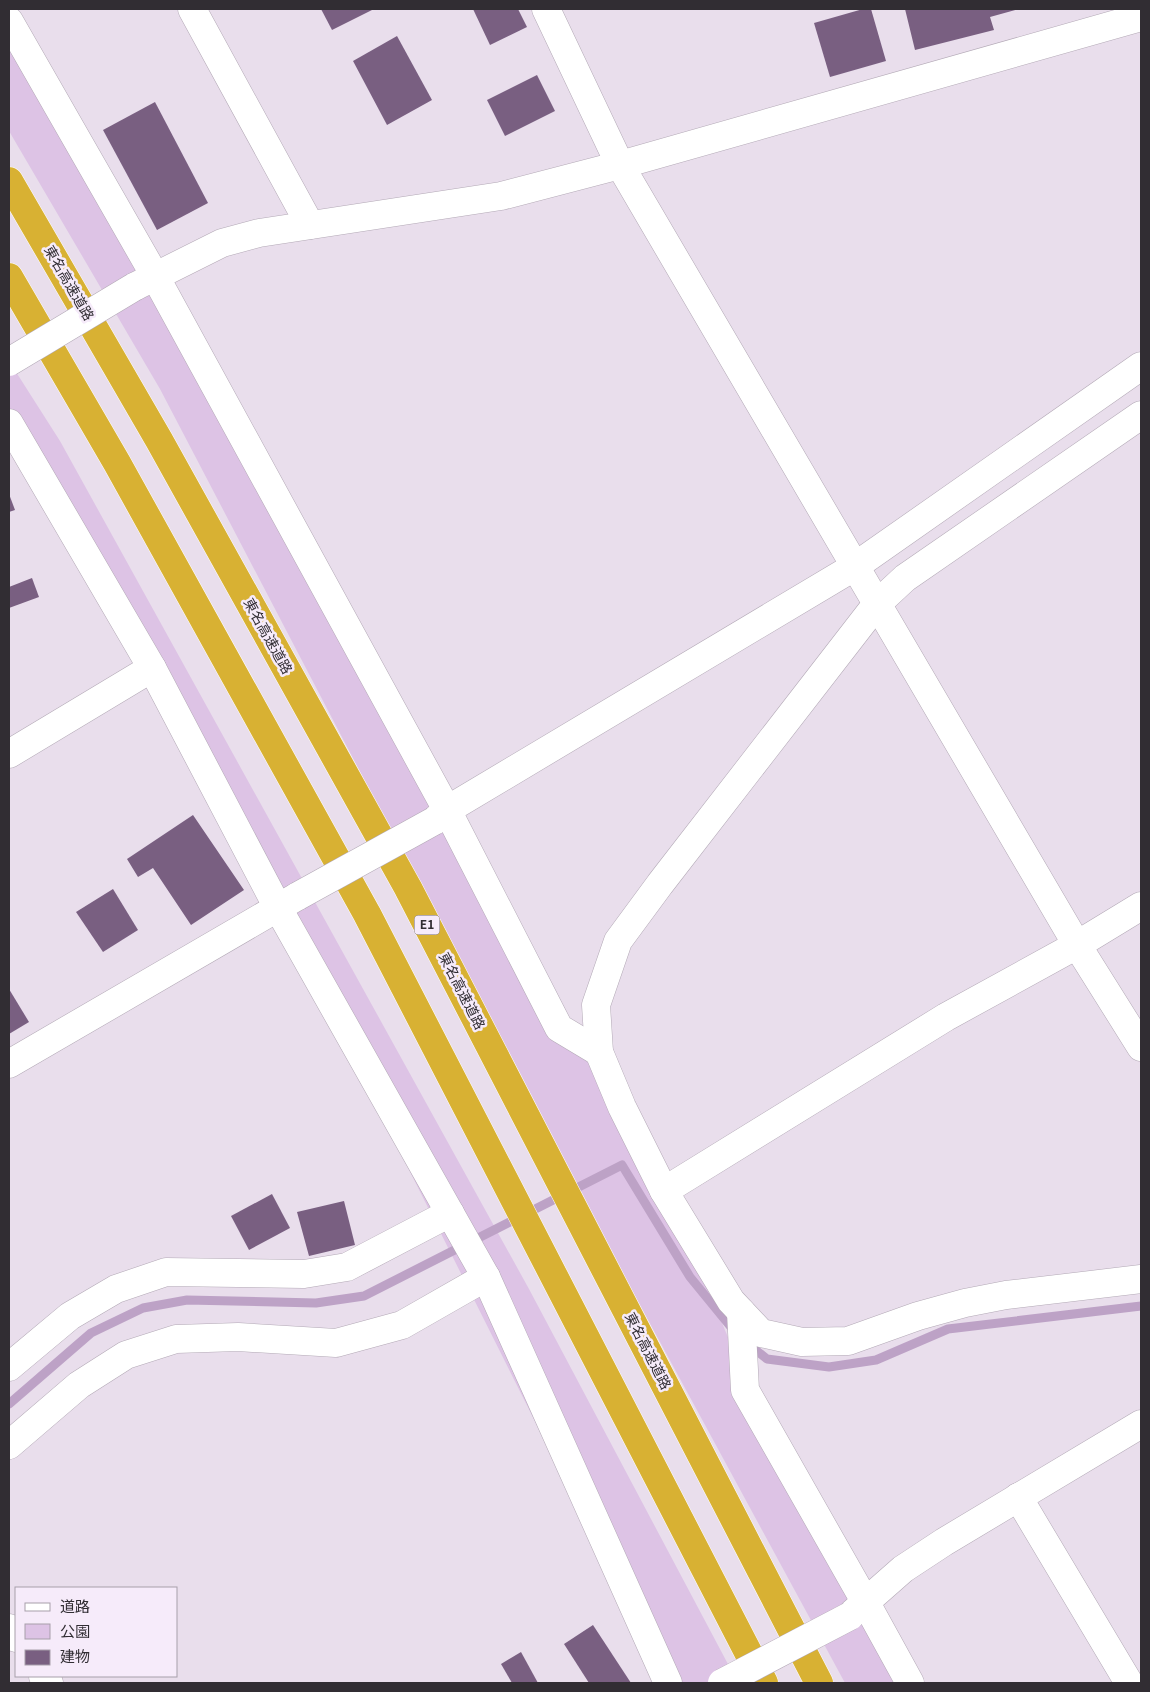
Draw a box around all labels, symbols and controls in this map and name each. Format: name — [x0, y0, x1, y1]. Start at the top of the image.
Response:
street label: 東名高速道路 — [40, 241, 100, 324]
street label: 東名高速道路 — [240, 594, 298, 677]
road number: E1 — [414, 916, 440, 934]
street label: 東名高速道路 — [435, 949, 491, 1033]
street label: 東名高速道路 — [621, 1309, 677, 1393]
legend — [15, 1587, 178, 1677]
text: 道路 — [60, 1595, 90, 1616]
text: 公園 — [60, 1620, 90, 1641]
text: 建物 — [60, 1645, 90, 1666]

